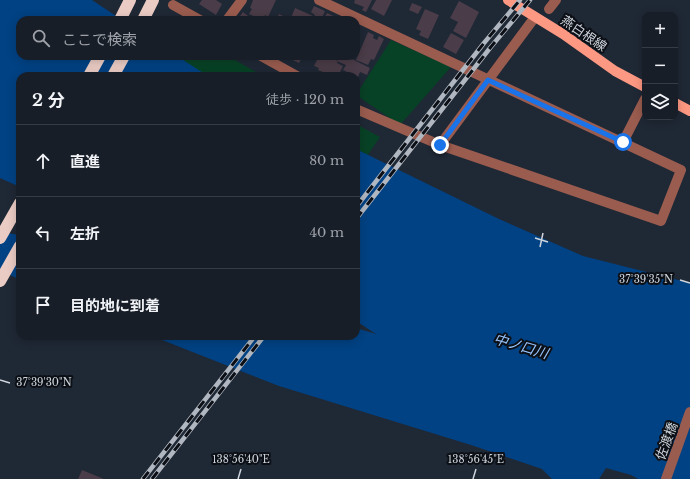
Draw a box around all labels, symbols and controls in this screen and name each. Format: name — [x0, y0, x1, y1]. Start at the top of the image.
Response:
street label: 燕白根線 — [557, 12, 610, 55]
map controls — [642, 12, 678, 120]
button: + — [642, 12, 678, 48]
search box — [16, 16, 360, 60]
icon: search — [30, 27, 52, 49]
text: ここで検索 — [62, 30, 137, 49]
button: − — [642, 48, 678, 84]
button: layers — [642, 84, 678, 120]
text: 2 分 — [32, 90, 65, 111]
text: 徒歩 · 120 m — [266, 91, 344, 108]
route start — [614, 133, 632, 151]
route end — [431, 136, 449, 154]
icon: ahead — [32, 150, 54, 172]
text: 直進 — [70, 152, 100, 171]
text: 80 m — [309, 152, 344, 169]
icon: left — [32, 222, 54, 244]
text: 左折 — [70, 224, 100, 243]
text: 40 m — [309, 224, 344, 241]
text: 37°39'35"N — [619, 273, 673, 286]
icon: arrive — [32, 294, 54, 316]
text: 目的地に到着 — [70, 296, 160, 315]
water label: 中ノ口川 — [492, 330, 552, 363]
text: 37°39'30"N — [16, 376, 72, 389]
street label: 佐渡橋 — [652, 420, 681, 462]
text: 138°56'40"E — [212, 453, 270, 466]
text: 138°56'45"E — [448, 453, 504, 466]

